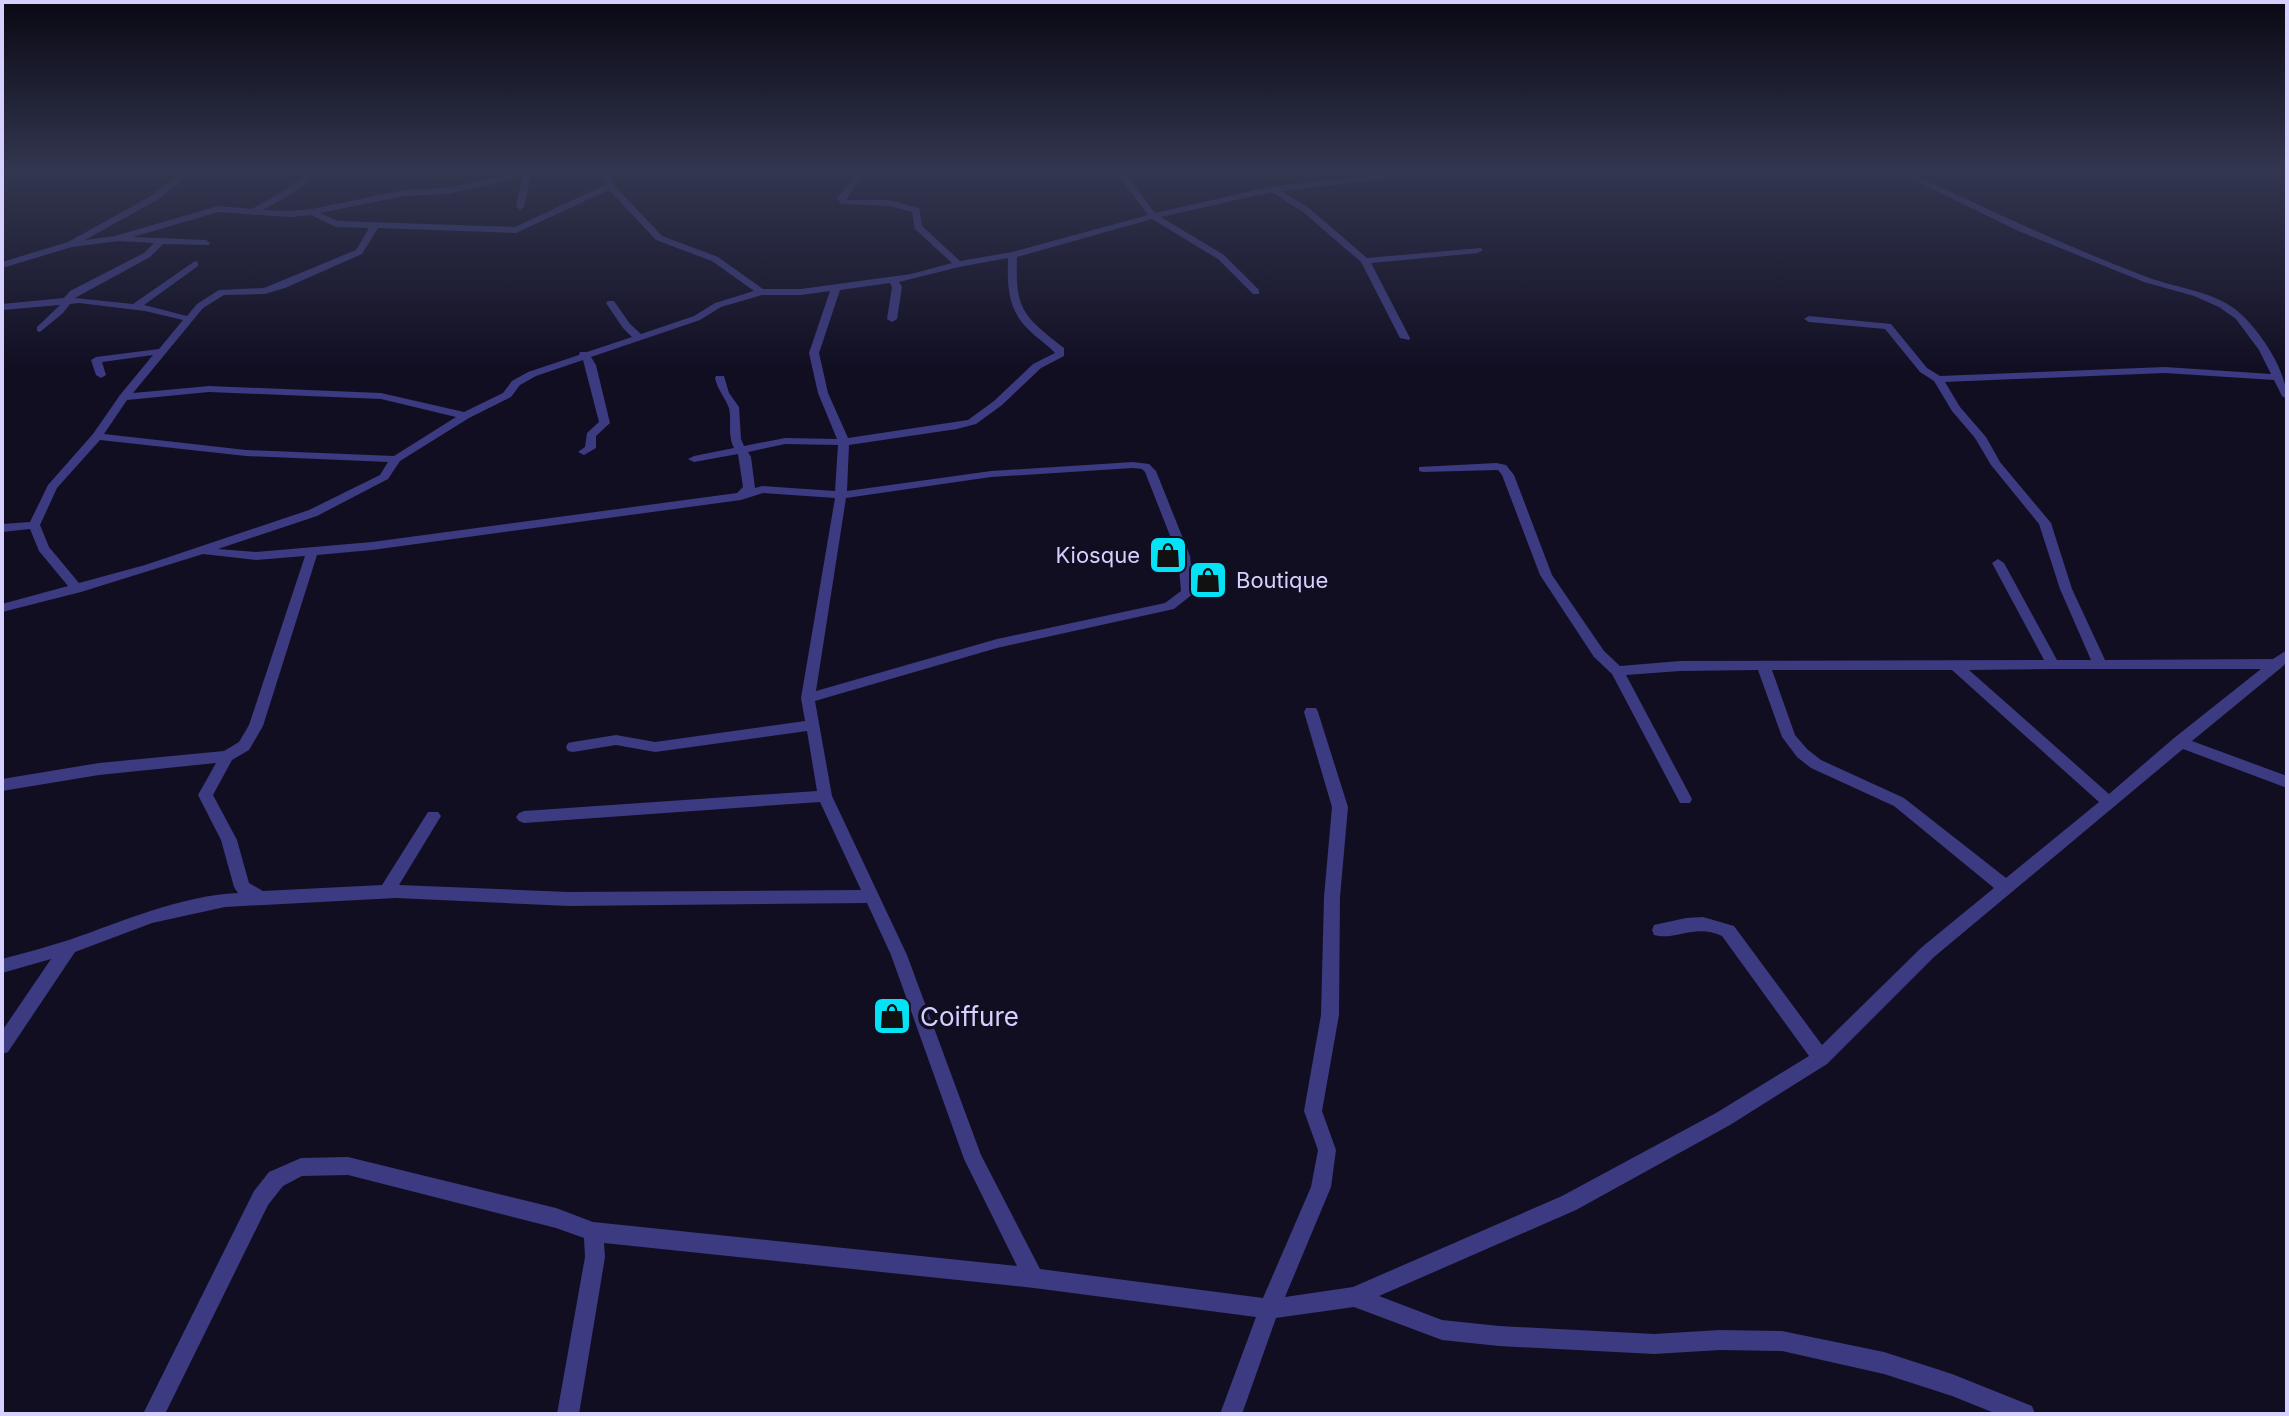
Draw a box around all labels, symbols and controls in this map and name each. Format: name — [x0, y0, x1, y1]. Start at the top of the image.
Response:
shop icon: Kiosque — [1147, 534, 1189, 576]
place label: Kiosque — [1055, 542, 1140, 568]
shop icon: Boutique — [1187, 559, 1229, 601]
place label: Boutique — [1236, 567, 1328, 593]
shop icon: Coiffure — [871, 995, 913, 1037]
place label: Coiffure — [920, 1001, 1019, 1032]

